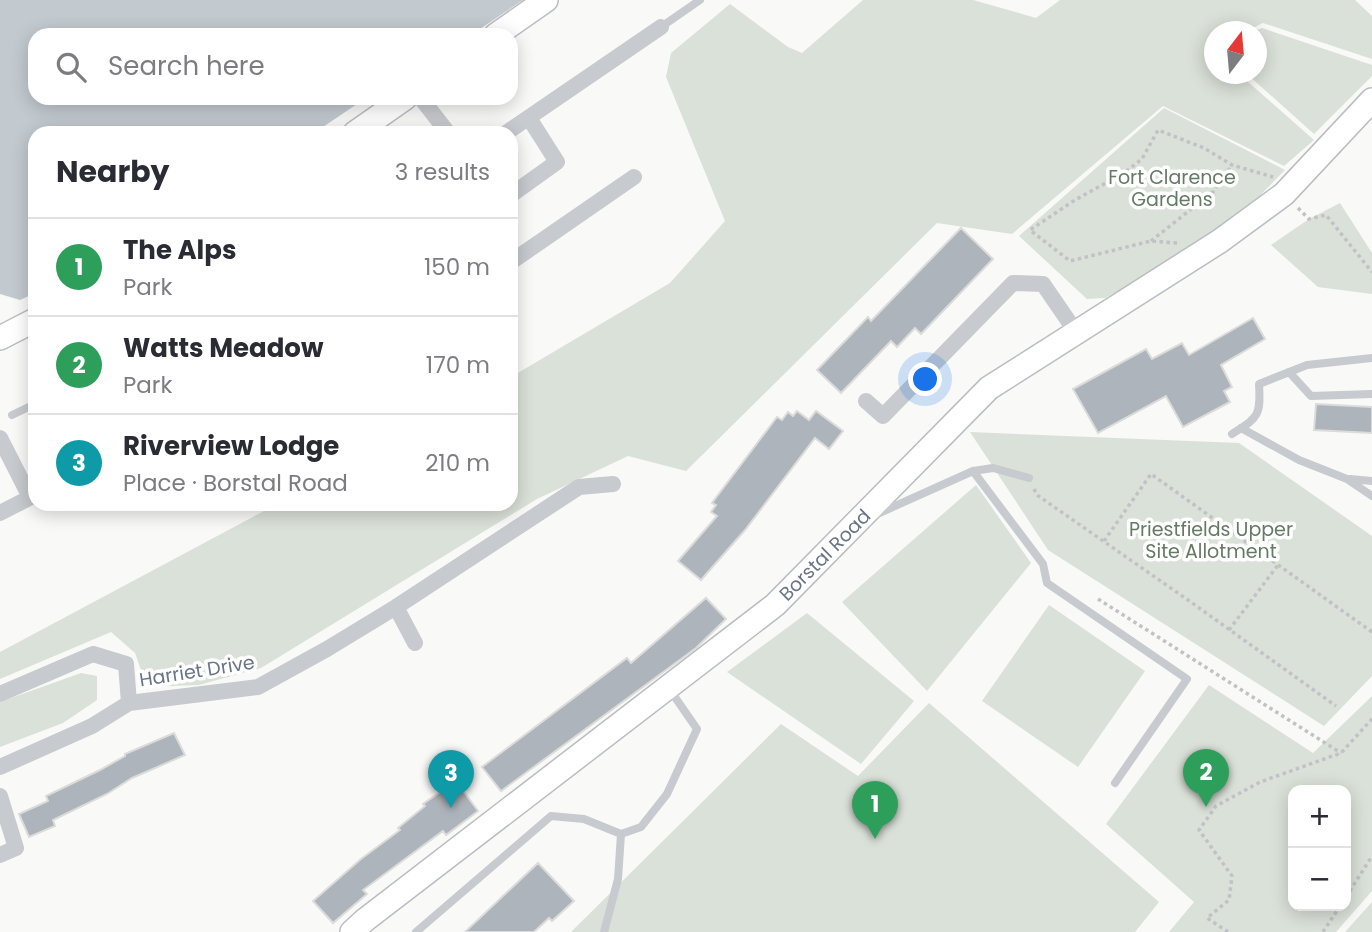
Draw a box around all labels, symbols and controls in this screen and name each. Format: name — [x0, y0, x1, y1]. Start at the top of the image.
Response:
north arrow — [1204, 21, 1267, 84]
search box — [28, 28, 518, 105]
icon: search — [52, 48, 90, 86]
text: Search here — [108, 48, 265, 84]
text: Nearby — [56, 150, 170, 193]
text: 3 results — [395, 156, 490, 188]
park label: Fort Clarence Gardens — [1108, 164, 1236, 213]
text: The Alps — [123, 232, 236, 268]
text: 1 — [75, 251, 83, 283]
text: 150 m — [424, 251, 490, 283]
text: Park — [123, 271, 172, 303]
text: Watts Meadow — [123, 330, 323, 366]
text: 2 — [72, 349, 86, 381]
text: 170 m — [426, 349, 490, 381]
your location — [908, 362, 942, 396]
text: Park — [123, 369, 172, 401]
text: Riverview Lodge — [123, 428, 339, 464]
text: 3 — [72, 447, 86, 479]
text: 210 m — [425, 447, 490, 479]
text: Place · Borstal Road — [123, 467, 348, 499]
street label: Borstal Road — [773, 503, 877, 607]
park label: Priestfields Upper Site Allotment — [1129, 516, 1293, 565]
street label: Harriet Drive — [137, 649, 257, 693]
pin: 2 — [1183, 749, 1229, 807]
pin: 3 — [428, 750, 474, 808]
pin: 1 — [852, 781, 898, 839]
map controls — [1288, 785, 1351, 911]
button: + — [1288, 785, 1351, 848]
button: − — [1288, 848, 1351, 911]

